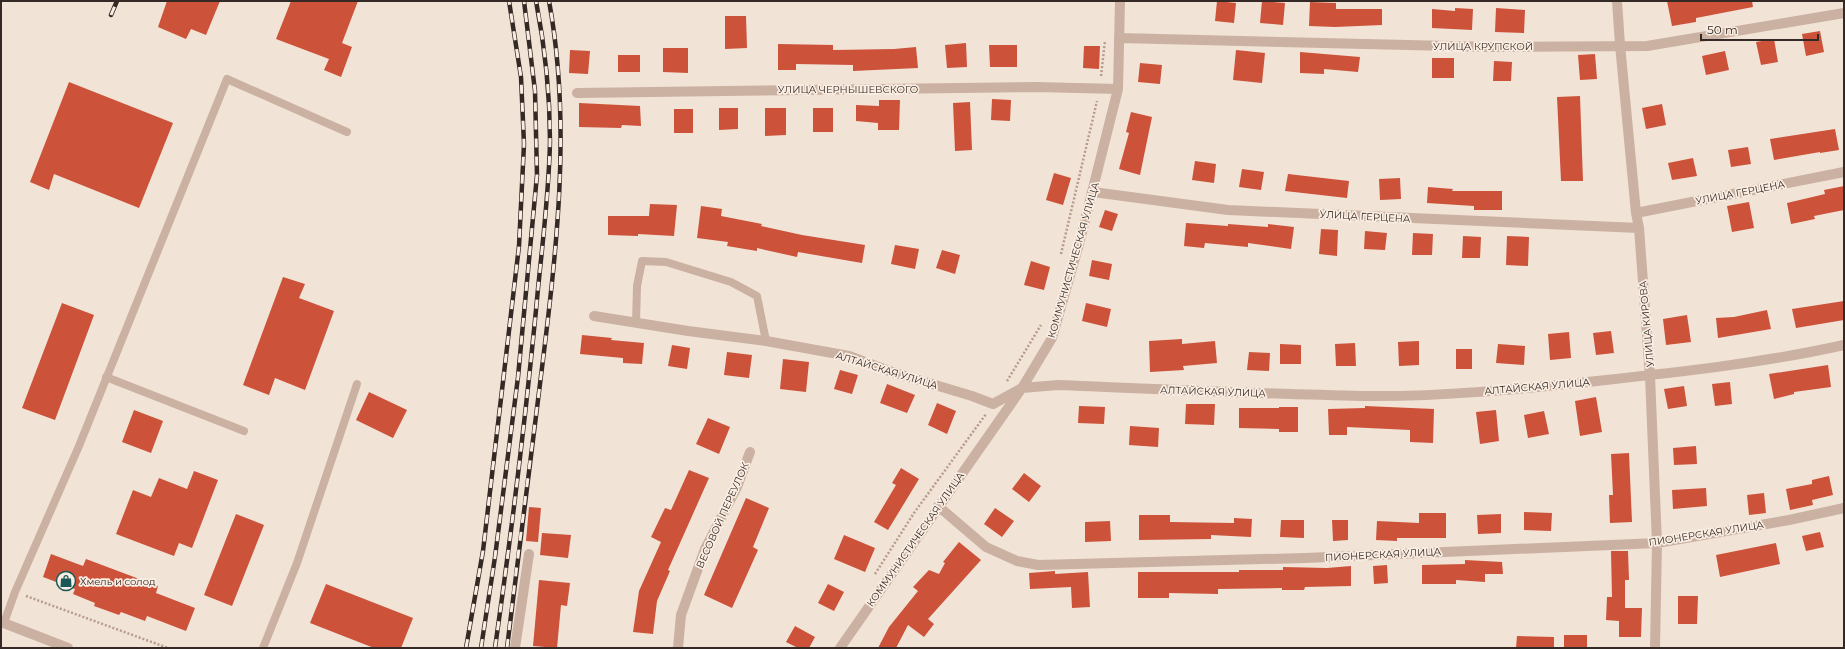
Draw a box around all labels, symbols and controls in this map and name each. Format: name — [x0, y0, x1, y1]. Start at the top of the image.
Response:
scale bar — [1701, 16, 1818, 42]
text: 50 m — [1707, 22, 1738, 37]
street label: УЛИЦА КРУПСКОЙ — [1433, 40, 1533, 53]
street label: УЛИЦА ЧЕРНЫШЕВСКОГО — [778, 83, 918, 96]
street label: УЛИЦА ГЕРЦЕНА — [1694, 177, 1786, 208]
street label: КОММУНИСТИЧЕСКАЯ УЛИЦА — [1045, 180, 1102, 340]
street label: УЛИЦА ГЕРЦЕНА — [1319, 208, 1411, 225]
street label: УЛИЦА КИРОВА — [1636, 280, 1657, 368]
street label: АЛТАЙСКАЯ УЛИЦА — [834, 349, 940, 392]
street label: АЛТАЙСКАЯ УЛИЦА — [1484, 375, 1591, 398]
street label: АЛТАЙСКАЯ УЛИЦА — [1160, 383, 1267, 400]
street label: ВЕСОВОЙ ПЕРЕУЛОК — [693, 460, 752, 570]
street label: КОММУНИСТИЧЕСКАЯ УЛИЦА — [864, 469, 967, 609]
street label: ПИОНЕРСКАЯ УЛИЦА — [1648, 518, 1765, 549]
street label: ПИОНЕРСКАЯ УЛИЦА — [1325, 545, 1442, 564]
shop icon: Хмель и солод — [55, 570, 77, 592]
place label: Хмель и солод — [80, 575, 156, 588]

